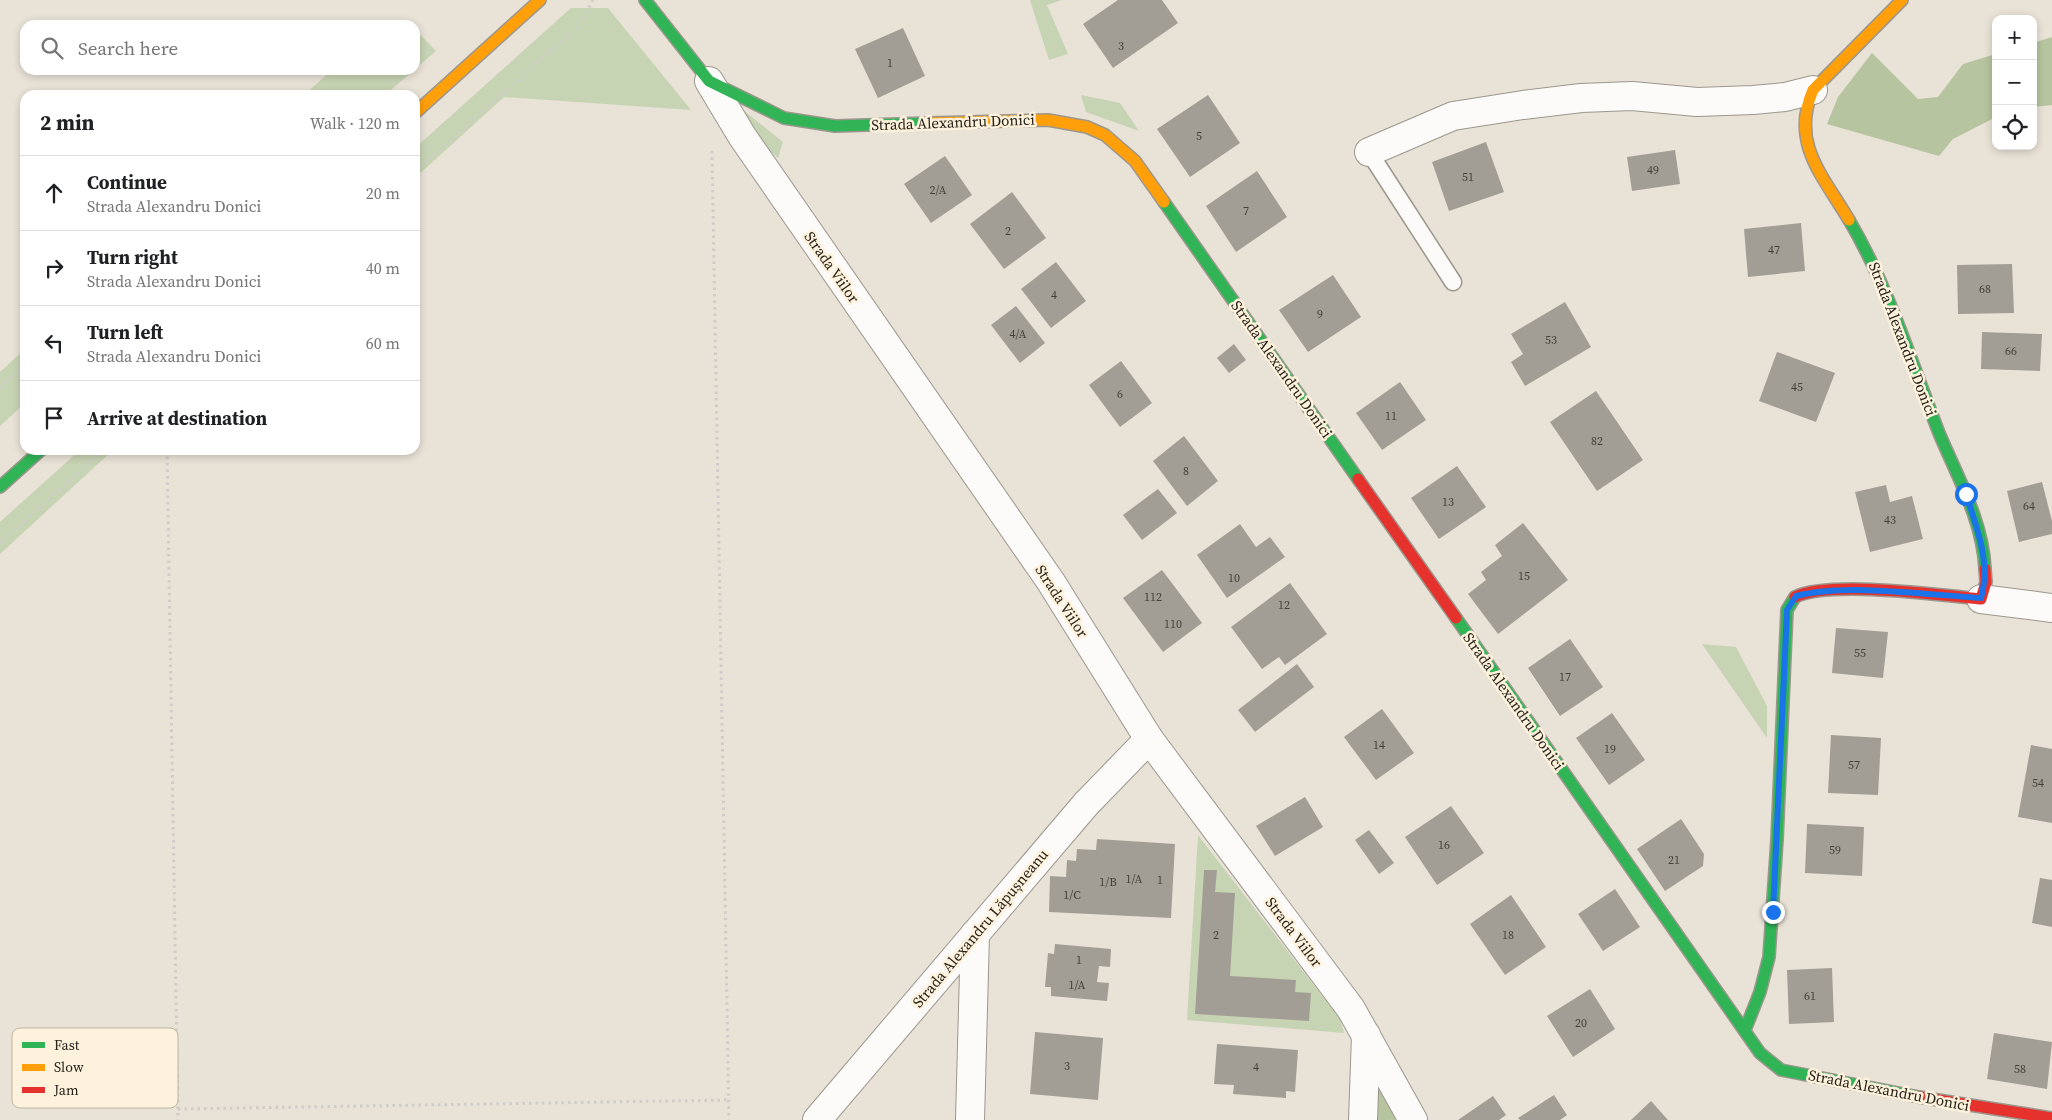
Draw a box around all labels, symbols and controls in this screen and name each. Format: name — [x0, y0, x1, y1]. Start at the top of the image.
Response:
map controls — [1992, 15, 2037, 150]
button: + — [1992, 15, 2037, 60]
search box — [20, 20, 420, 75]
icon: search — [38, 34, 66, 62]
text: Search here — [78, 35, 178, 61]
house number: 3 — [1118, 38, 1124, 54]
house number: 1 — [887, 55, 893, 71]
button: − — [1992, 60, 2037, 105]
button: locate — [1992, 105, 2037, 150]
text: 2 min — [40, 108, 95, 137]
street label: Strada Alexandru Donici — [871, 109, 1035, 135]
text: Walk · 120 m — [310, 112, 400, 134]
house number: 5 — [1196, 128, 1202, 144]
house number: 49 — [1647, 162, 1659, 178]
text: Continue — [87, 169, 167, 195]
house number: 51 — [1462, 169, 1474, 185]
icon: ahead — [40, 179, 68, 207]
text: 20 m — [366, 182, 400, 204]
house number: 2/A — [929, 182, 947, 198]
text: Strada Alexandru Donici — [87, 195, 261, 217]
house number: 7 — [1243, 203, 1249, 219]
house number: 2 — [1005, 223, 1011, 239]
street label: Strada Viilor — [800, 227, 865, 308]
house number: 47 — [1768, 242, 1780, 258]
text: Turn right — [87, 244, 178, 270]
icon: right — [40, 254, 68, 282]
text: 40 m — [366, 257, 400, 279]
street label: Strada Alexandru Donici — [1864, 259, 1942, 419]
text: Strada Alexandru Donici — [87, 270, 261, 292]
house number: 68 — [1979, 281, 1991, 297]
house number: 4 — [1051, 287, 1057, 303]
street label: Strada Alexandru Donici — [1227, 296, 1337, 442]
house number: 9 — [1317, 306, 1323, 322]
text: Turn left — [87, 319, 163, 345]
house number: 4/A — [1009, 326, 1027, 342]
icon: left — [40, 329, 68, 357]
text: 60 m — [366, 332, 400, 354]
house number: 53 — [1545, 332, 1557, 348]
house number: 66 — [2005, 343, 2017, 359]
text: Strada Alexandru Donici — [87, 345, 261, 367]
house number: 45 — [1791, 379, 1803, 395]
house number: 6 — [1117, 386, 1123, 402]
icon: arrive — [40, 404, 68, 432]
text: Arrive at destination — [87, 405, 267, 431]
house number: 11 — [1385, 408, 1397, 424]
house number: 82 — [1591, 433, 1603, 449]
house number: 8 — [1183, 463, 1189, 479]
route start — [1955, 483, 1978, 506]
house number: 13 — [1442, 494, 1454, 510]
house number: 64 — [2023, 498, 2035, 514]
house number: 43 — [1884, 512, 1896, 528]
street label: Strada Viilor — [1031, 561, 1094, 642]
house number: 15 — [1518, 568, 1530, 584]
house number: 10 — [1228, 570, 1240, 586]
house number: 112 — [1144, 589, 1162, 605]
house number: 12 — [1278, 597, 1290, 613]
house number: 110 — [1164, 616, 1182, 632]
street label: Strada Alexandru Donici — [1459, 628, 1569, 774]
house number: 55 — [1854, 645, 1866, 661]
house number: 17 — [1559, 669, 1571, 685]
house number: 14 — [1373, 737, 1385, 753]
house number: 19 — [1604, 741, 1616, 757]
house number: 57 — [1848, 757, 1860, 773]
house number: 54 — [2032, 775, 2044, 791]
house number: 16 — [1438, 837, 1450, 853]
house number: 59 — [1829, 842, 1841, 858]
street label: Strada Alexandru Lăpușneanu — [907, 844, 1053, 1012]
house number: 21 — [1668, 852, 1680, 868]
house number: 1/A — [1125, 871, 1143, 887]
house number: 1 — [1157, 872, 1163, 888]
house number: 1/B — [1099, 874, 1117, 890]
house number: 1/C — [1063, 887, 1081, 903]
street label: Strada Viilor — [1261, 893, 1328, 972]
route end — [1762, 901, 1785, 924]
house number: 2 — [1213, 927, 1219, 943]
house number: 18 — [1502, 927, 1514, 943]
house number: 1 — [1076, 952, 1082, 968]
house number: 1/A — [1068, 977, 1086, 993]
house number: 61 — [1804, 988, 1816, 1004]
house number: 20 — [1575, 1015, 1587, 1031]
legend — [12, 1028, 178, 1108]
text: Fast — [54, 1035, 80, 1055]
text: Slow — [54, 1057, 84, 1077]
house number: 3 — [1064, 1058, 1070, 1074]
house number: 4 — [1253, 1059, 1259, 1075]
house number: 58 — [2014, 1061, 2026, 1077]
street label: Strada Alexandru Donici — [1807, 1064, 1971, 1116]
text: Jam — [53, 1080, 79, 1100]

